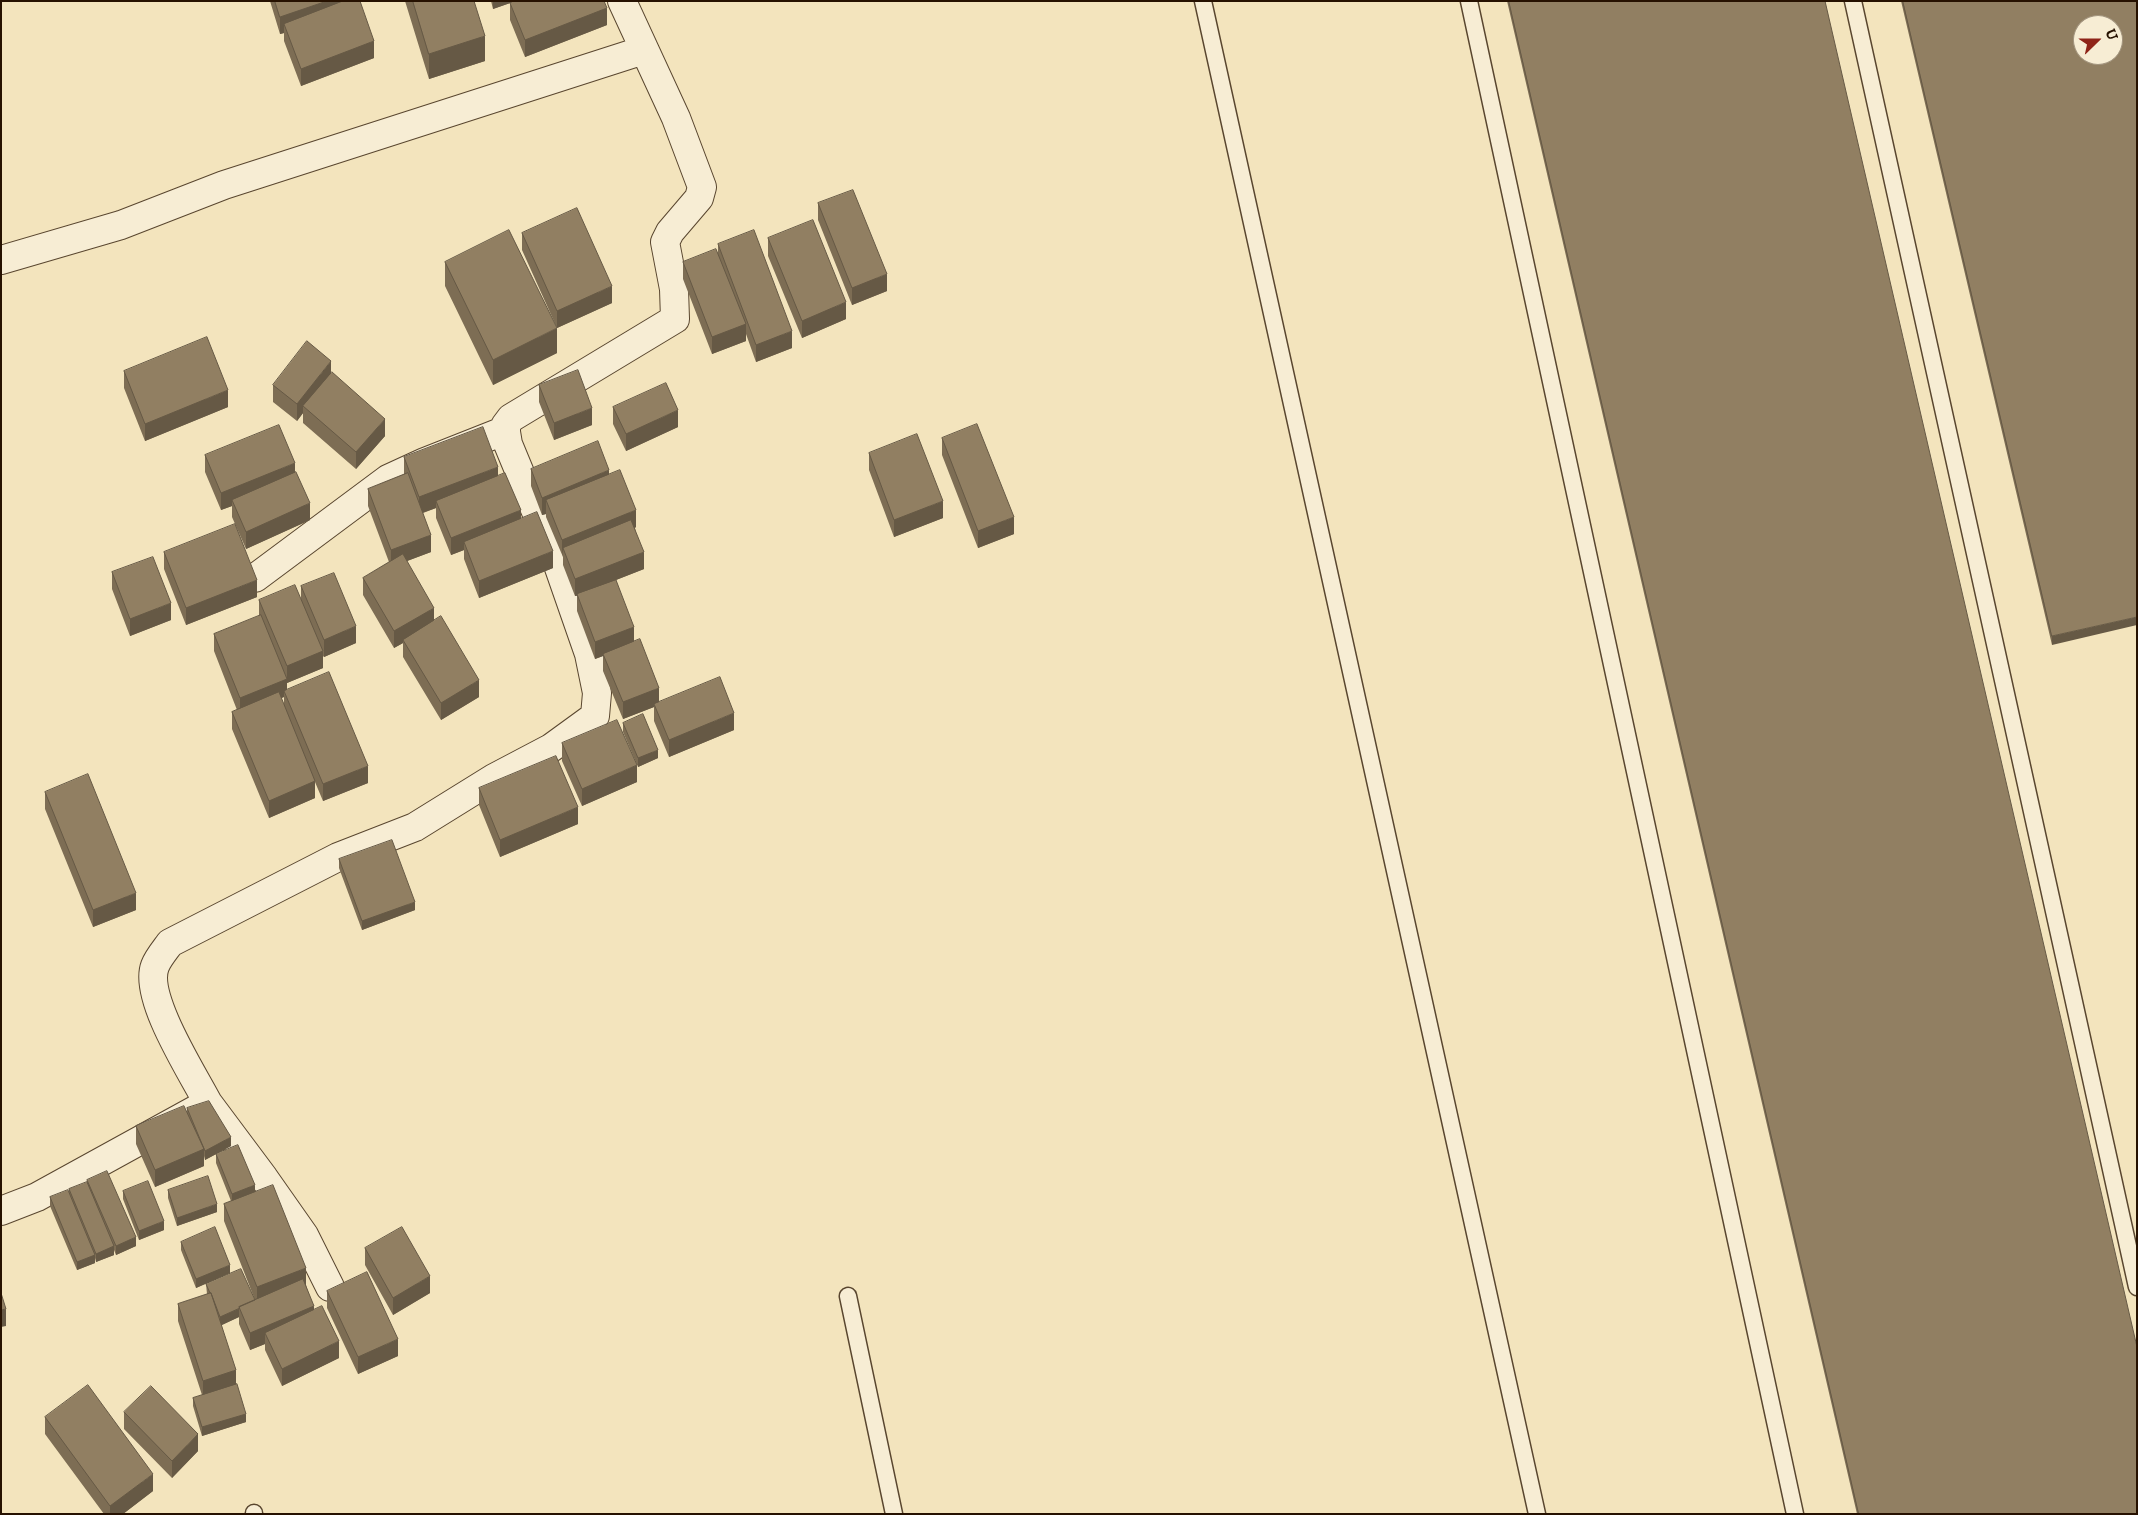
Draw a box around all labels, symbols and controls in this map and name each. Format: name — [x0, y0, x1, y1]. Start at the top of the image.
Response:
north arrow — [2073, 15, 2123, 65]
text: U — [2101, 26, 2121, 43]

